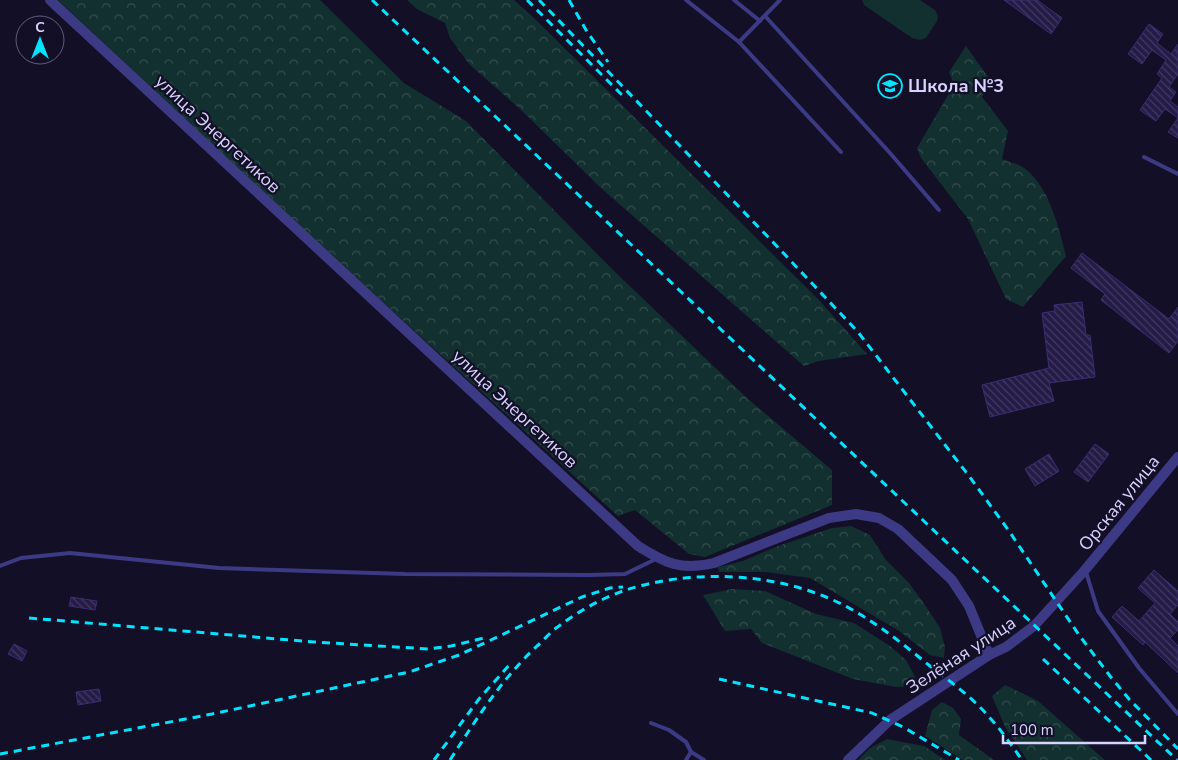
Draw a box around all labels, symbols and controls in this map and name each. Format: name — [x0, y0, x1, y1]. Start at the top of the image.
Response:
north arrow — [15, 15, 65, 65]
text: С — [35, 18, 45, 37]
street label: улица Энергетиков — [150, 69, 286, 199]
school or university icon: Школа №3 — [877, 73, 903, 99]
place label: Школа №3 — [908, 74, 1004, 98]
street label: улица Энергетиков — [447, 344, 583, 474]
street label: Орская улица — [1073, 450, 1165, 556]
street label: Зелёная улица — [902, 611, 1020, 699]
scale bar — [1003, 712, 1146, 744]
text: 100 m — [1010, 720, 1054, 740]

